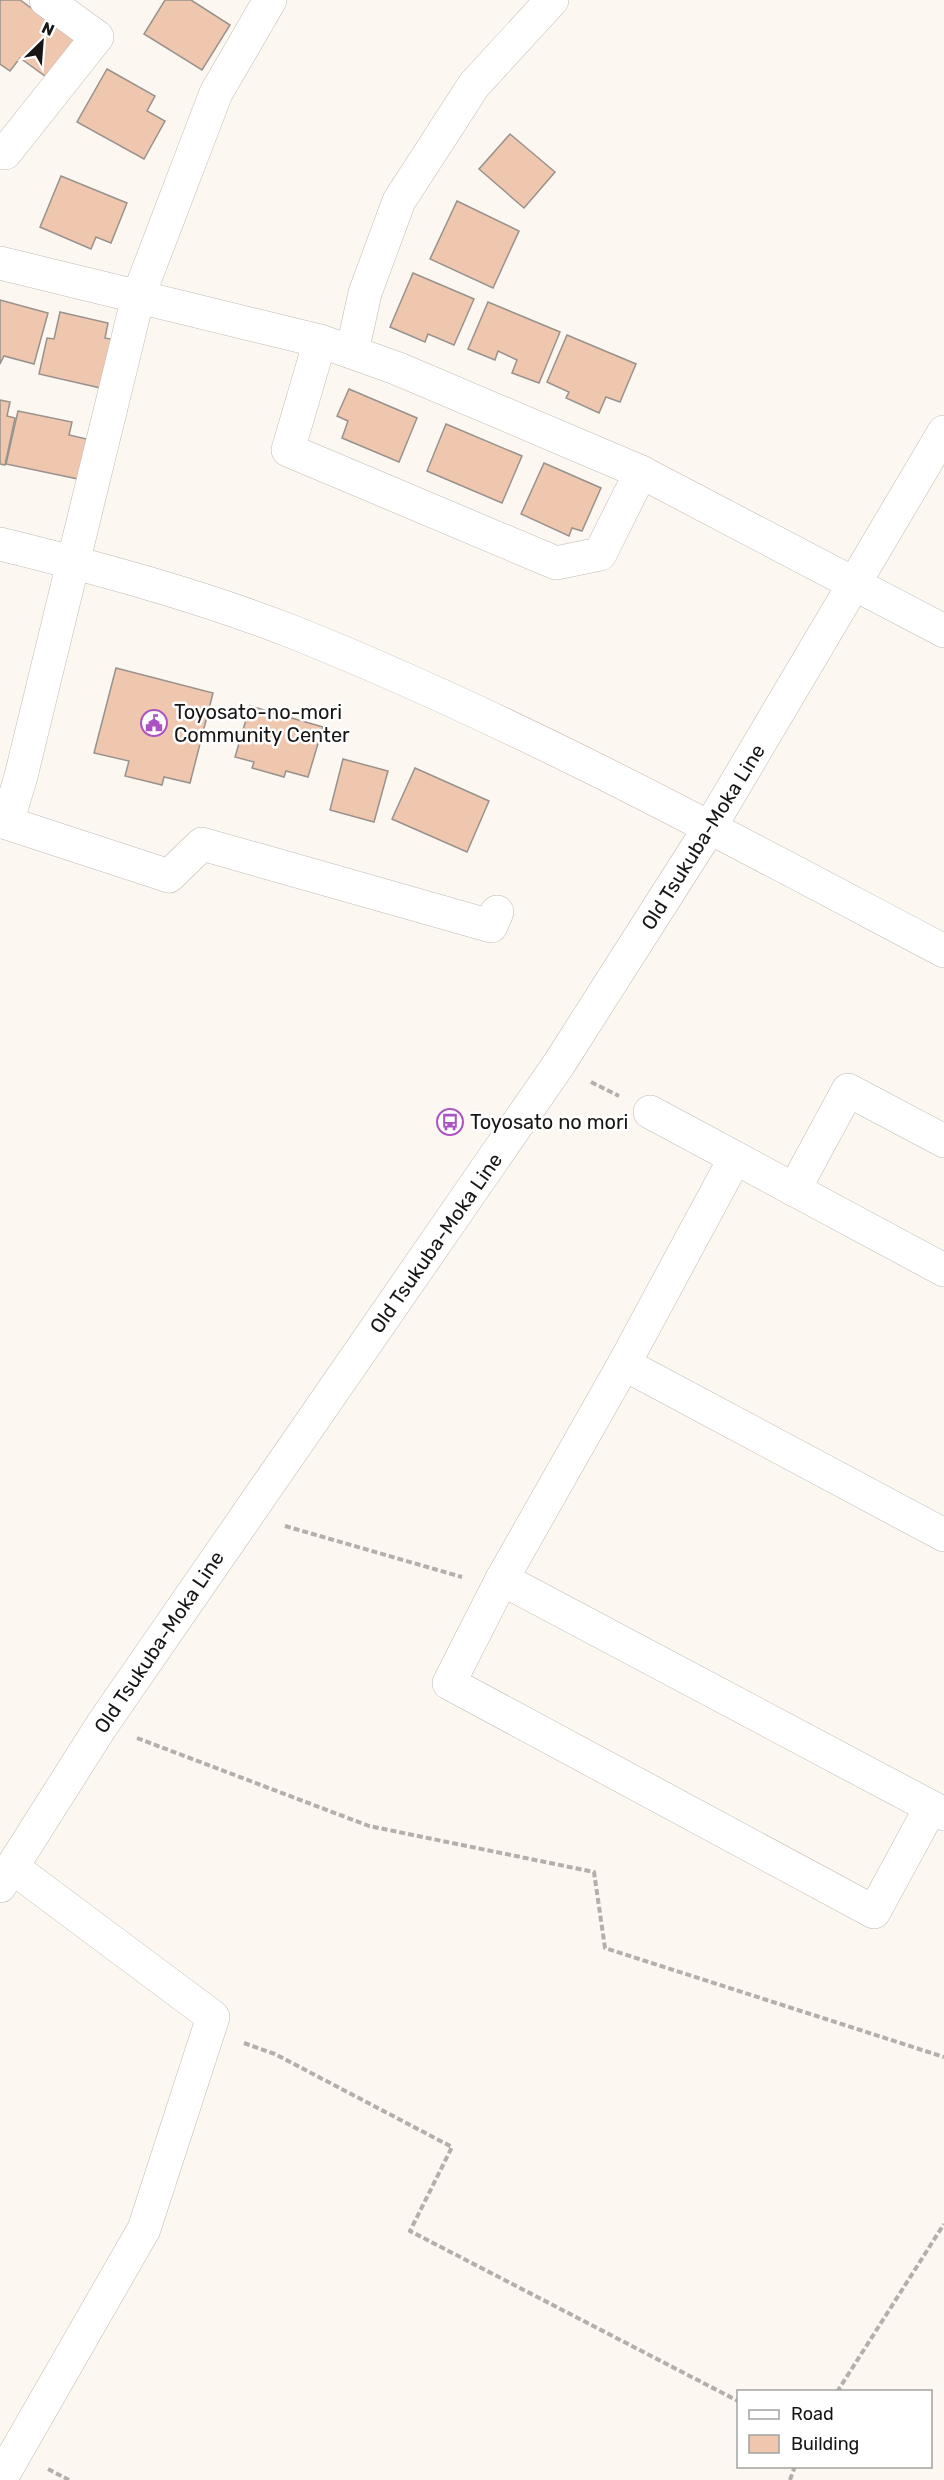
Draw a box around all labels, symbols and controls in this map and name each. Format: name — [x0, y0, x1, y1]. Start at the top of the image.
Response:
north arrow — [12, 12, 72, 72]
text: N — [39, 18, 57, 40]
place label: Toyosato-no-mori Community Center — [174, 700, 350, 747]
public building icon: Toyosato-no-mori Community Center — [139, 708, 169, 738]
street label: Old Tsukuba-Moka Line — [636, 740, 770, 934]
bus stop icon: Toyosato no mori — [435, 1107, 465, 1137]
place label: Toyosato no mori — [470, 1110, 628, 1134]
street label: Old Tsukuba-Moka Line — [365, 1148, 507, 1338]
street label: Old Tsukuba-Moka Line — [89, 1546, 229, 1738]
legend — [737, 2390, 932, 2468]
text: Road — [791, 2403, 834, 2425]
text: Building — [791, 2433, 859, 2455]

